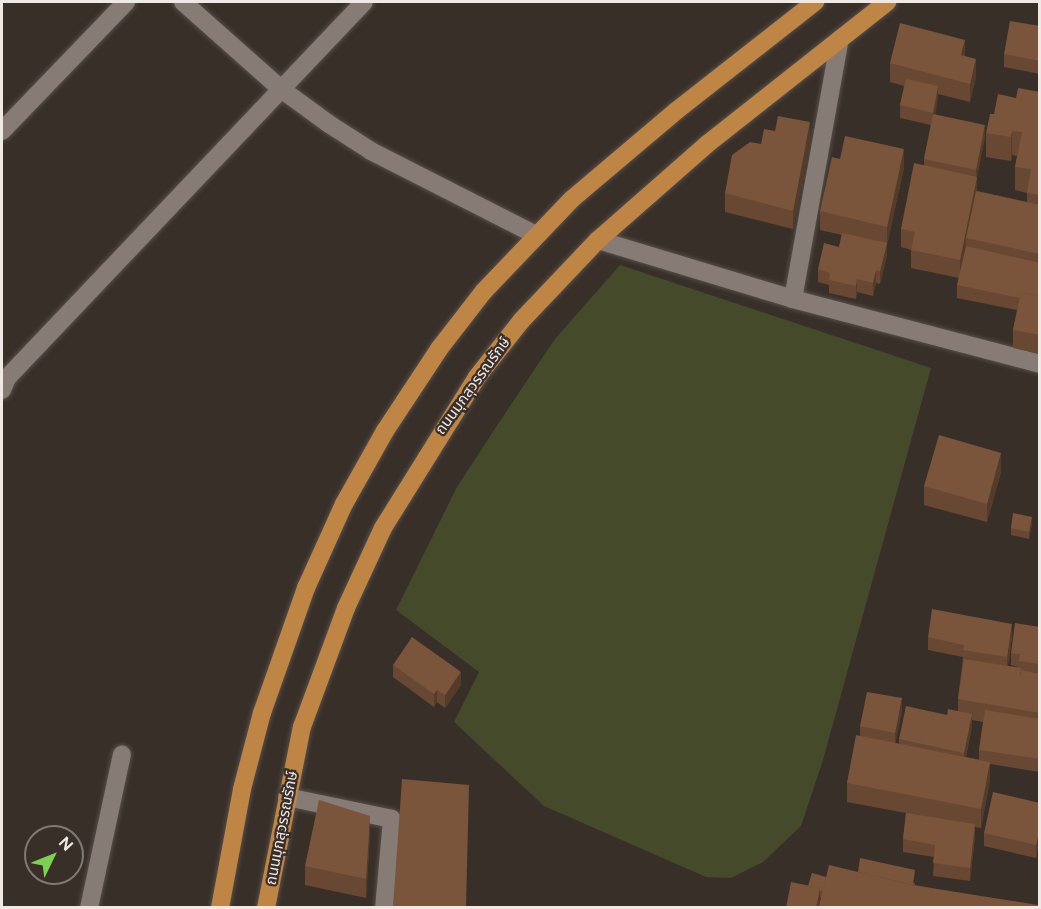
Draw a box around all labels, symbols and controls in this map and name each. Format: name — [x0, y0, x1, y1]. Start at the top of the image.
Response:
street label: ถนนมุกสุวรรณรักษ์ — [432, 334, 514, 438]
street label: ถนนมุกสุวรรณรักษ์ — [262, 769, 302, 887]
north arrow — [24, 825, 84, 885]
text: N — [55, 833, 77, 855]

